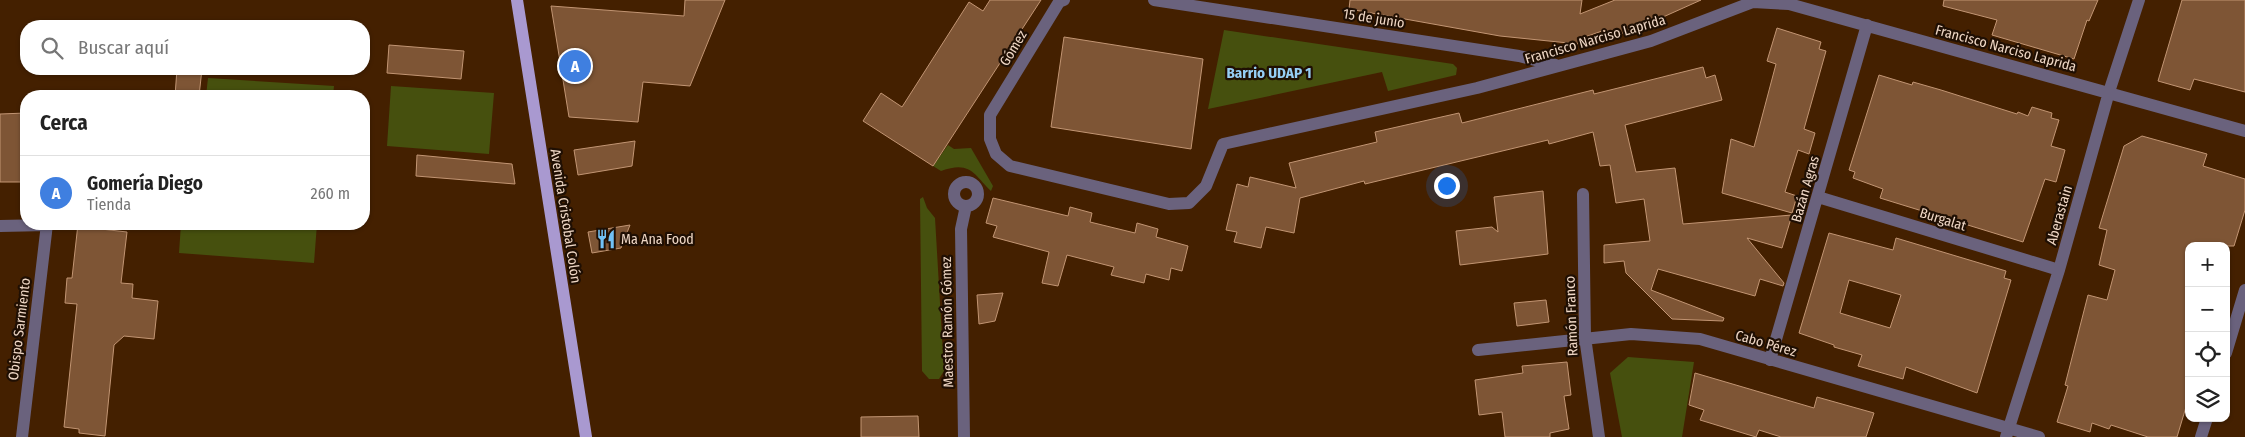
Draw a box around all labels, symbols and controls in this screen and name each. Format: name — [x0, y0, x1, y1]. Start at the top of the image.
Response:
street label: 15 de junio — [1342, 5, 1406, 32]
street label: Francisco Narciso Laprida — [1523, 11, 1667, 68]
search box — [20, 20, 370, 75]
street label: Francisco Narciso Laprida — [1933, 21, 2078, 76]
street label: Gómez — [996, 27, 1031, 69]
icon: search — [38, 34, 66, 62]
text: Buscar aquí — [78, 36, 169, 59]
pin: A — [559, 47, 591, 85]
district label: Barrio UDAP 1 — [1226, 64, 1312, 82]
text: Cerca — [40, 110, 88, 136]
street label: Avenida Cristobal Colón — [547, 148, 585, 284]
street label: Bazán Agras — [1788, 154, 1823, 224]
text: Gomería Diego — [87, 172, 203, 195]
your location — [1434, 173, 1460, 199]
street label: Aberastain — [2043, 183, 2076, 247]
text: A — [52, 184, 60, 203]
text: 260 m — [311, 184, 350, 203]
text: Tienda — [87, 195, 131, 214]
street label: Burgalat — [1918, 204, 1969, 235]
restaurant icon: Ma Ana Food — [595, 228, 617, 250]
place label: Ma Ana Food — [621, 231, 694, 248]
map controls — [2185, 242, 2230, 422]
button: + — [2185, 242, 2230, 287]
street label: Maestro Ramón Gómez — [938, 256, 957, 388]
street label: Ramón Franco — [1562, 275, 1581, 357]
street label: Obispo Sarmiento — [5, 277, 34, 381]
button: − — [2185, 287, 2230, 332]
street label: Cabo Pérez — [1733, 327, 1799, 360]
button: locate — [2185, 332, 2230, 377]
button: layers — [2185, 377, 2230, 422]

